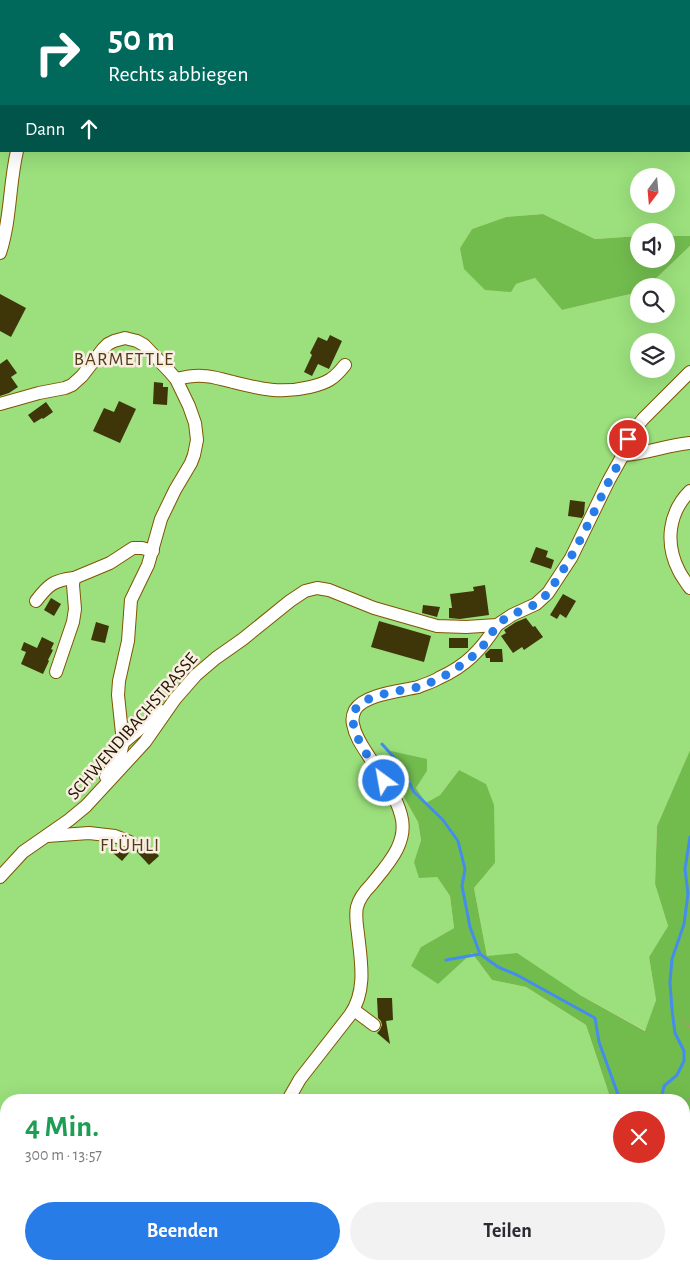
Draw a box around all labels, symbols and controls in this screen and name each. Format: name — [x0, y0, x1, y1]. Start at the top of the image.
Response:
icon: right — [25, 20, 90, 85]
text: 50 m — [108, 22, 175, 57]
text: Rechts abbiegen — [108, 63, 249, 85]
icon: ahead — [75, 115, 103, 143]
text: Dann — [25, 120, 65, 139]
north arrow — [630, 168, 675, 212]
map controls — [630, 168, 675, 378]
button: sound — [630, 223, 675, 268]
button: search — [630, 278, 675, 323]
button: layers — [630, 333, 675, 378]
district label: BARMETTLE — [74, 350, 174, 369]
pin — [607, 418, 649, 460]
icon: arrive — [614, 425, 642, 453]
street label: SCHWENDIBACHSTRASSE — [64, 650, 201, 803]
position arrow — [357, 754, 409, 806]
district label: FLÜHLI — [100, 835, 160, 855]
button: close — [613, 1111, 665, 1163]
text: 4 Min. — [25, 1112, 99, 1142]
text: 300 m · 13:57 — [25, 1147, 102, 1163]
button: Beenden — [25, 1202, 340, 1260]
button: Teilen — [350, 1202, 665, 1260]

